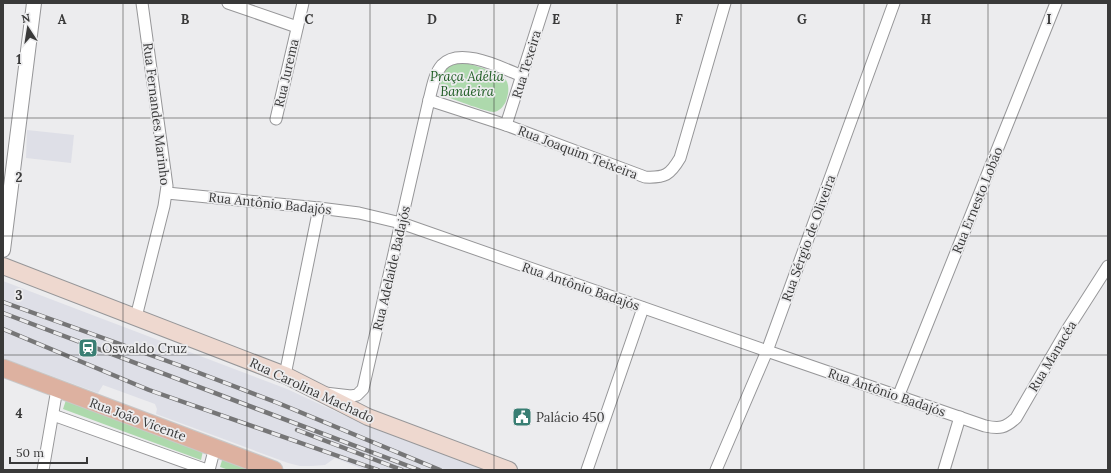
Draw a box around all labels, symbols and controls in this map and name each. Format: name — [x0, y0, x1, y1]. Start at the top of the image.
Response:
north arrow — [8, 8, 48, 48]
text: N — [20, 10, 32, 26]
text: A — [58, 11, 67, 28]
text: B — [181, 11, 190, 28]
text: C — [305, 11, 314, 28]
text: D — [427, 11, 437, 28]
text: E — [552, 11, 560, 28]
text: F — [675, 11, 683, 28]
text: G — [797, 11, 807, 28]
text: H — [921, 11, 931, 28]
text: I — [1046, 11, 1052, 28]
street label: Rua Texeira — [508, 28, 545, 100]
street label: Rua Jurema — [270, 37, 303, 109]
street label: Rua Fernandes Marinho — [139, 42, 174, 187]
text: 1 — [16, 51, 22, 68]
park label: Praça Adélia Bandeira — [430, 68, 505, 100]
street label: Rua Joaquim Teixeira — [515, 122, 640, 183]
street label: Rua Ernesto Lobão — [948, 144, 1007, 256]
text: 2 — [16, 169, 23, 186]
street label: Rua Sérgio de Oliveira — [778, 172, 839, 304]
street label: Rua Antônio Badajós — [208, 189, 332, 218]
street label: Rua Adelaide Badajós — [369, 204, 414, 332]
street label: Rua Antônio Badajós — [520, 258, 642, 315]
text: 3 — [15, 287, 23, 304]
street label: Rua Manacéa — [1025, 317, 1080, 395]
station icon: Oswaldo Cruz — [77, 337, 99, 359]
place label: Oswaldo Cruz — [102, 340, 187, 357]
street label: Rua Carolina Machado — [247, 354, 377, 427]
street label: Rua Antônio Badajós — [826, 364, 948, 421]
street label: Rua João Vicente — [87, 394, 189, 445]
text: 4 — [15, 405, 23, 422]
public building icon: Palácio 450 — [511, 406, 533, 428]
place label: Palácio 450 — [536, 409, 605, 426]
scale bar — [10, 439, 87, 465]
text: 50 m — [16, 445, 44, 460]

